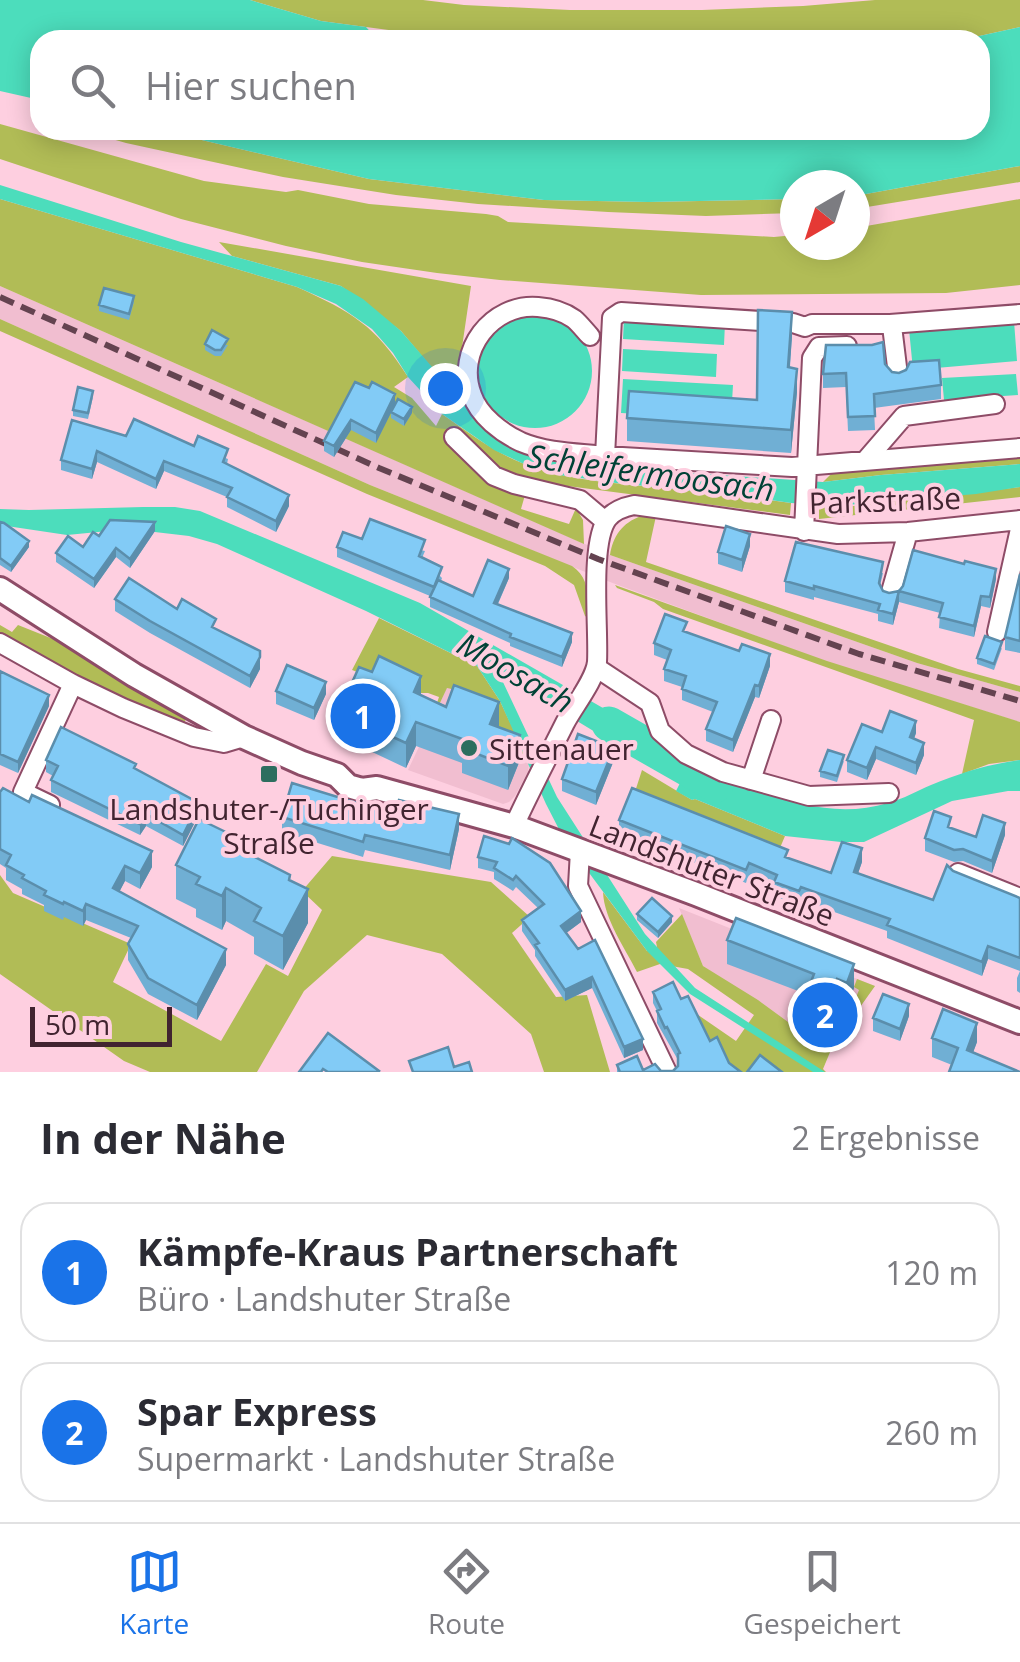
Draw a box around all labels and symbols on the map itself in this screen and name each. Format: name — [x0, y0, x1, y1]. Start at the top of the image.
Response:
north arrow — [780, 170, 870, 260]
your location — [420, 363, 471, 414]
water label: Schleifermoosach — [525, 433, 777, 511]
street label: Parkstraße — [808, 477, 962, 523]
water label: Moosach — [450, 621, 582, 723]
pin: 1 — [330, 678, 396, 754]
place label: Sittenauer — [489, 728, 634, 769]
marker: Sittenauer — [458, 737, 480, 759]
marker: Landshuter-/Tuchinger Straße — [258, 763, 280, 785]
place label: Landshuter-/Tuchinger Straße — [109, 788, 429, 863]
street label: Landshuter Straße — [584, 804, 840, 936]
pin: 2 — [792, 978, 858, 1052]
scale bar — [30, 1002, 172, 1046]

